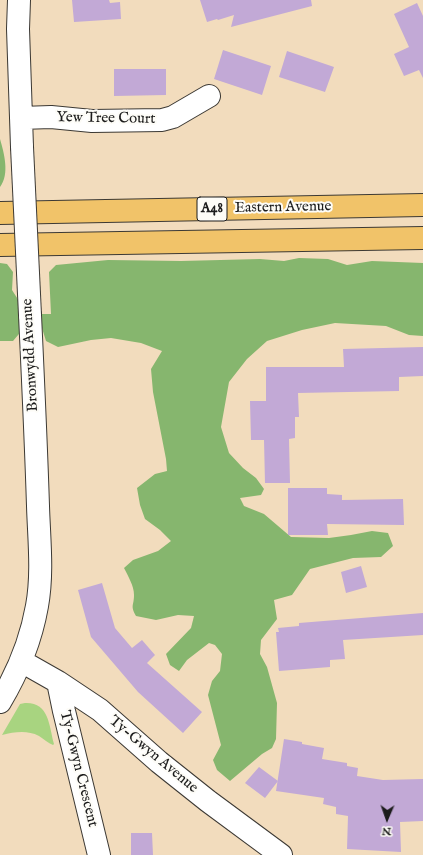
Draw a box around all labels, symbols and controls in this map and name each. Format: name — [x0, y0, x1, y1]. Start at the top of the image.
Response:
street label: Yew Tree Court — [56, 109, 156, 129]
road number: A48 — [197, 197, 227, 221]
street label: Eastern Avenue — [234, 198, 332, 218]
street label: Bronwydd Avenue — [19, 298, 43, 412]
street label: Ty-Gwyn Crescent — [55, 709, 101, 829]
street label: Ty-Gwyn Avenue — [105, 712, 201, 798]
north arrow — [367, 799, 407, 839]
text: N — [382, 824, 392, 838]

